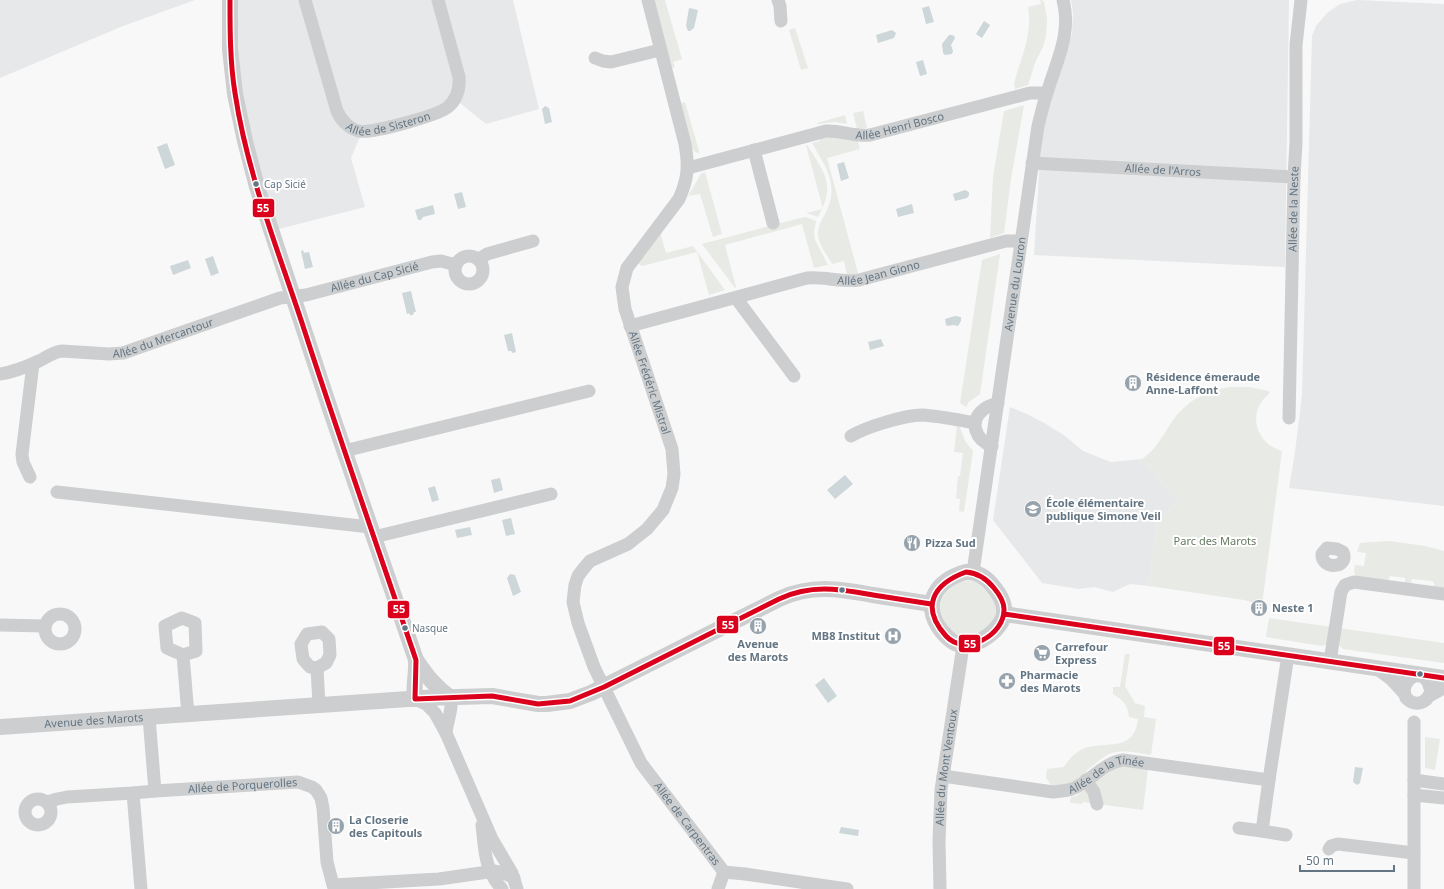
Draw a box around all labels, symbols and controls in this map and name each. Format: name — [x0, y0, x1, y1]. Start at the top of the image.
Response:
street label: Allée de Sisteron — [343, 108, 432, 138]
street label: Allée Henri Bosco — [855, 108, 946, 142]
street label: Allée de l'Arros — [1124, 160, 1201, 179]
street label: Allée de la Neste — [1284, 166, 1302, 252]
place label: Cap Sicié — [264, 177, 306, 191]
marker: Cap Sicié — [251, 179, 261, 189]
line badge: 55 — [252, 198, 275, 218]
text: 55 — [257, 200, 269, 215]
street label: Avenue du Louron — [1000, 236, 1029, 332]
street label: Allée Jean Giono — [837, 256, 922, 288]
street label: Allée du Cap Sicié — [329, 258, 420, 295]
street label: Allée du Mercantour — [112, 314, 215, 361]
street label: Allée Frédéric Mistral — [626, 329, 675, 436]
place label: Résidence émeraude Anne-Laffont — [1146, 369, 1261, 397]
building icon: Résidence émeraude Anne-Laffont — [1123, 373, 1143, 393]
place label: École élémentaire publique Simone Veil — [1046, 495, 1161, 523]
school or university icon: École élémentaire publique Simone Veil — [1023, 499, 1043, 519]
restaurant icon: Pizza Sud — [902, 533, 922, 553]
park label: Parc des Marots — [1174, 533, 1256, 548]
place label: Pizza Sud — [925, 535, 976, 550]
unlabelled marker — [837, 585, 847, 595]
building icon: Neste 1 — [1249, 598, 1269, 618]
line badge: 55 — [387, 600, 410, 619]
place label: Neste 1 — [1272, 600, 1314, 615]
text: 55 — [393, 601, 405, 616]
line badge: 55 — [716, 615, 739, 634]
building icon: Avenue des Marots — [748, 616, 768, 636]
text: 55 — [722, 617, 734, 632]
place label: Nasque — [412, 621, 448, 635]
marker: Nasque — [400, 623, 410, 633]
hospital icon: MB8 Institut — [883, 626, 903, 646]
place label: MB8 Institut — [811, 628, 880, 643]
line badge: 55 — [958, 634, 981, 653]
place label: Avenue des Marots — [728, 636, 789, 664]
text: 55 — [964, 636, 976, 651]
line badge: 55 — [1213, 636, 1235, 656]
text: 55 — [1218, 638, 1230, 653]
place label: Carrefour Express — [1055, 639, 1108, 667]
supermarket icon: Carrefour Express — [1032, 643, 1052, 663]
place label: Pharmacie des Marots — [1020, 667, 1081, 695]
unlabelled marker — [1415, 669, 1425, 679]
pharmacy icon: Pharmacie des Marots — [997, 671, 1017, 691]
street label: Allée du Mont Ventoux — [932, 708, 960, 826]
street label: Avenue des Marots — [44, 709, 144, 731]
street label: Allée de la Tinée — [1066, 752, 1145, 797]
street label: Allée de Porquerolles — [187, 774, 298, 796]
street label: Allée de Carpentras — [651, 779, 724, 868]
place label: La Closerie des Capitouls — [349, 812, 423, 840]
building icon: La Closerie des Capitouls — [326, 816, 346, 836]
scale bar — [1300, 847, 1394, 873]
text: 50 m — [1306, 852, 1334, 869]

